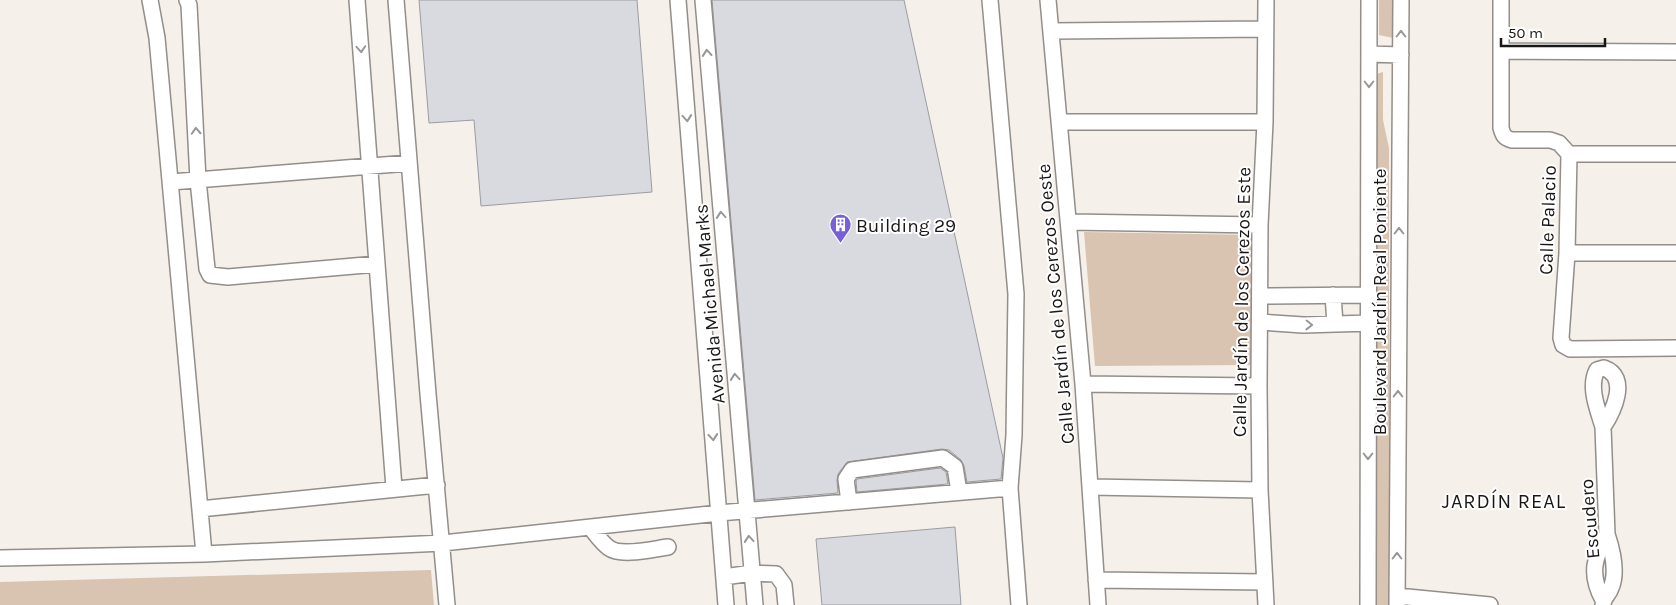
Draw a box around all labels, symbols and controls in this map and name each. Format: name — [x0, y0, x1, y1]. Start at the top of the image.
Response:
scale bar — [1501, 15, 1605, 47]
text: 50 m — [1508, 24, 1543, 42]
one-way arrow — [1396, 30, 1406, 38]
one-way arrow — [355, 45, 366, 53]
one-way arrow — [702, 49, 713, 57]
one-way arrow — [1364, 80, 1374, 88]
one-way arrow — [682, 115, 693, 123]
one-way arrow — [190, 127, 201, 135]
street label: Calle Jardín de los Cerezos Oeste — [1033, 163, 1079, 445]
street label: Calle Palacio — [1535, 165, 1561, 275]
street label: Calle Jardín de los Cerezos Este — [1229, 167, 1255, 437]
street label: Boulevard Jardín Real Poniente — [1369, 168, 1391, 436]
street label: Avenida Michael Marks — [690, 203, 730, 405]
one-way arrow — [716, 211, 727, 219]
building icon: Building 29 — [828, 213, 852, 244]
place label: Building 29 — [856, 215, 956, 237]
one-way arrow — [1394, 227, 1405, 235]
one-way arrow — [1305, 320, 1313, 330]
one-way arrow — [730, 373, 741, 381]
one-way arrow — [1393, 390, 1403, 398]
one-way arrow — [707, 434, 718, 442]
one-way arrow — [1363, 452, 1373, 460]
street label: Escudero — [1576, 478, 1604, 560]
district label: JARDÍN REAL — [1442, 489, 1566, 513]
one-way arrow — [744, 535, 755, 543]
one-way arrow — [1392, 552, 1402, 560]

